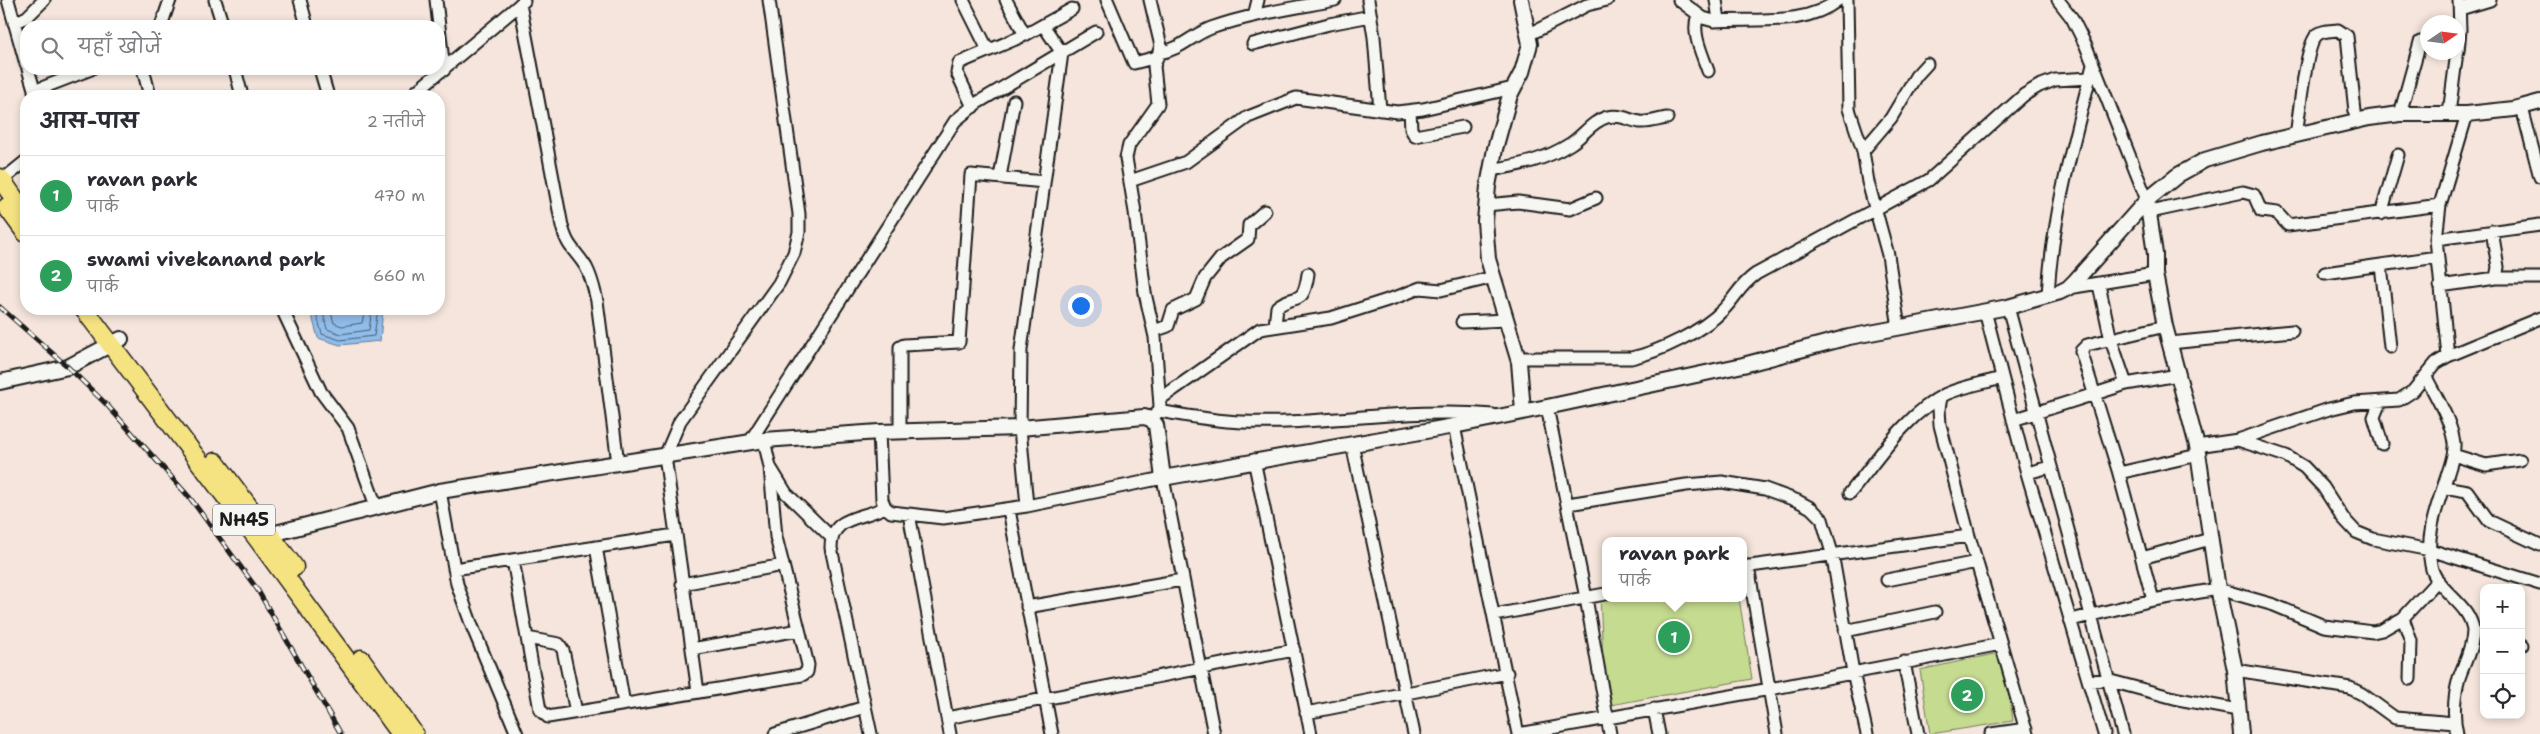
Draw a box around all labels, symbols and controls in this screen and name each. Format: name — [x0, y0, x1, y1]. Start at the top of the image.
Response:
north arrow — [2420, 15, 2465, 60]
search box — [20, 20, 445, 75]
icon: search — [38, 34, 66, 62]
text: यहाँ खोजें — [78, 34, 161, 59]
text: आस-पास — [40, 107, 138, 135]
text: 2 नतीजे — [367, 111, 425, 132]
text: ravan park — [87, 167, 198, 192]
text: 1 — [52, 185, 60, 206]
text: 470 m — [374, 185, 425, 206]
text: पार्क — [87, 196, 118, 217]
text: swami vivekanand park — [87, 247, 326, 272]
text: 2 — [50, 265, 62, 286]
text: 660 m — [373, 265, 425, 286]
text: पार्क — [87, 276, 118, 297]
your location — [1068, 293, 1094, 319]
road number: NH45 — [213, 504, 275, 536]
popup — [1602, 537, 1747, 602]
text: ravan park — [1619, 541, 1730, 566]
text: पार्क — [1619, 570, 1651, 591]
map controls — [2480, 584, 2525, 719]
button: + — [2480, 584, 2525, 629]
pin: 1 — [1658, 618, 1690, 656]
button: − — [2480, 629, 2525, 674]
button: locate — [2480, 674, 2525, 719]
pin: 2 — [1951, 676, 1983, 714]

